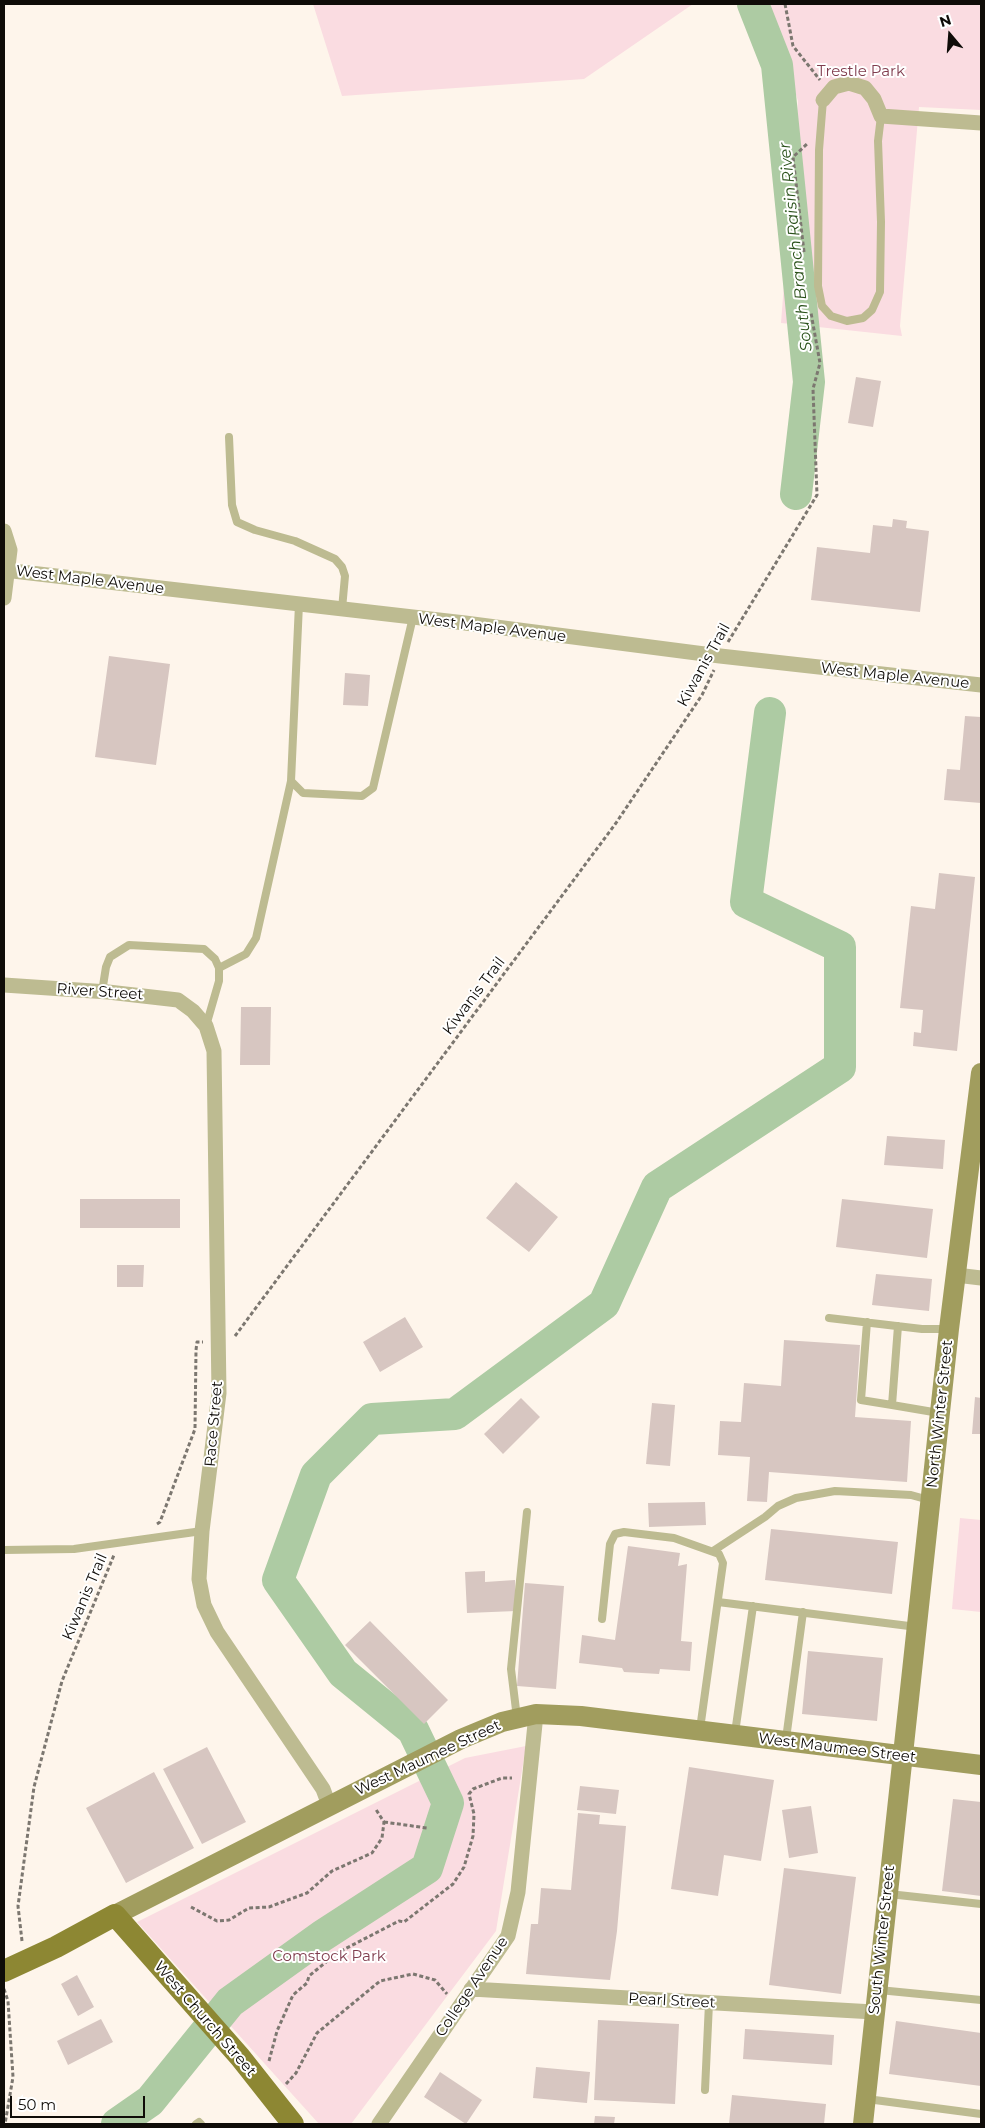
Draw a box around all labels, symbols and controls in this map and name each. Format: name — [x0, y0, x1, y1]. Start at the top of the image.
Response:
north arrow — [925, 10, 975, 60]
text: N — [937, 10, 954, 31]
park label: Trestle Park — [817, 63, 905, 81]
water label: South Branch Raisin River — [775, 141, 817, 353]
street label: West Maple Avenue — [15, 562, 165, 598]
street label: West Maple Avenue — [417, 610, 567, 646]
street label: Kiwanis Trail — [674, 620, 734, 710]
street label: West Maple Avenue — [820, 659, 970, 693]
street label: Kiwanis Trail — [439, 954, 509, 1038]
street label: River Street — [56, 980, 144, 1004]
street label: North Winter Street — [923, 1339, 957, 1489]
street label: Race Street — [201, 1380, 227, 1468]
street label: Kiwanis Trail — [59, 1551, 111, 1643]
street label: West Maumee Street — [352, 1716, 504, 1800]
street label: West Maumee Street — [757, 1729, 917, 1767]
street label: South Winter Street — [865, 1865, 899, 2015]
street label: College Avenue — [432, 1934, 512, 2040]
park label: Comstock Park — [272, 1948, 386, 1966]
street label: West Church Street — [150, 1958, 260, 2080]
street label: Pearl Street — [628, 1990, 716, 2012]
scale bar — [12, 2086, 148, 2118]
text: 50 m — [18, 2095, 56, 2114]

